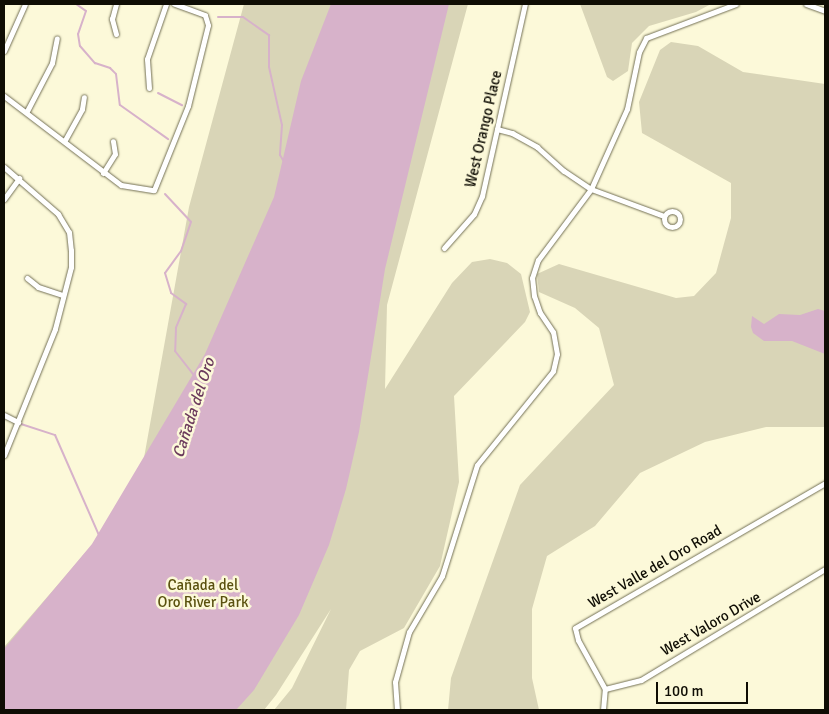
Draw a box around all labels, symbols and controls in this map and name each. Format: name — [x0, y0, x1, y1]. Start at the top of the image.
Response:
street label: West Orango Place — [462, 69, 506, 189]
water label: Cañada del Oro — [169, 356, 219, 460]
street label: West Valle del Oro Road — [585, 521, 725, 613]
park label: Cañada del Oro River Park — [158, 576, 248, 611]
street label: West Valoro Drive — [658, 588, 764, 660]
scale bar — [659, 672, 752, 704]
text: 100 m — [664, 682, 704, 700]

